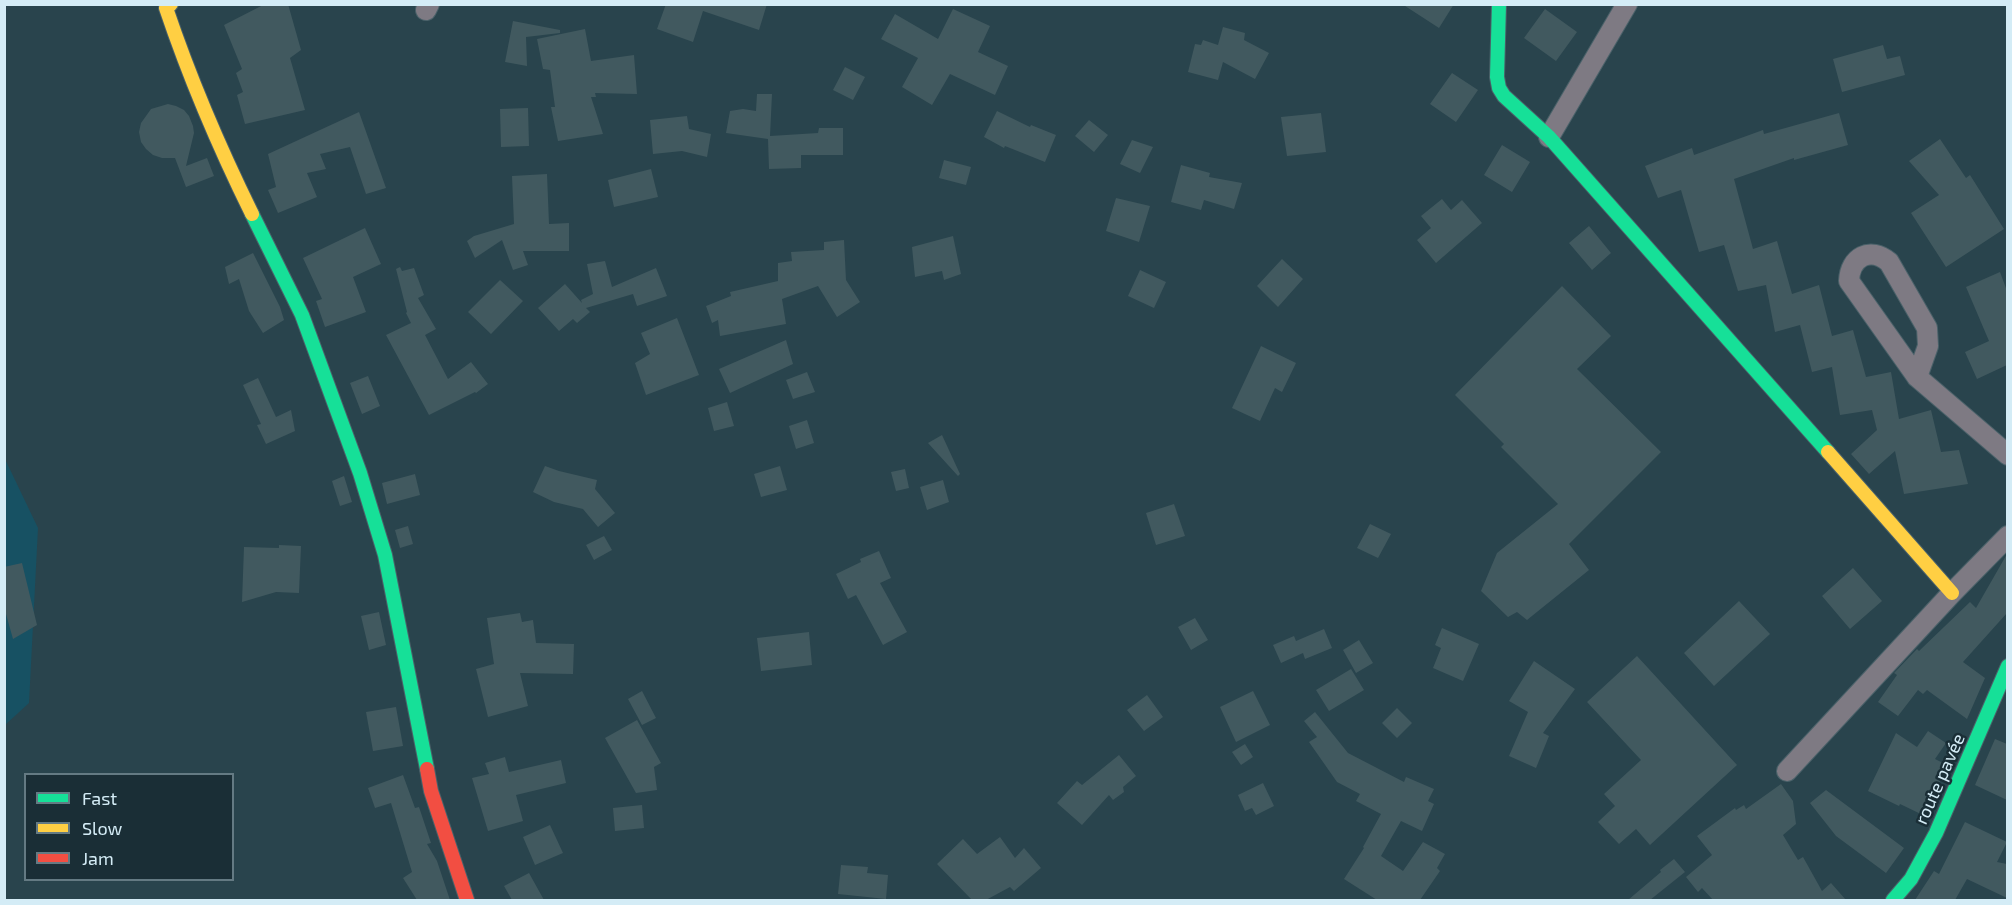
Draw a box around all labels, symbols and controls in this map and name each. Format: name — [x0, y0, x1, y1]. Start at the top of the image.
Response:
street label: route pavée — [1910, 730, 1970, 828]
legend — [24, 773, 234, 881]
text: Fast — [82, 787, 117, 809]
text: Slow — [82, 817, 122, 839]
text: Jam — [82, 847, 114, 869]

